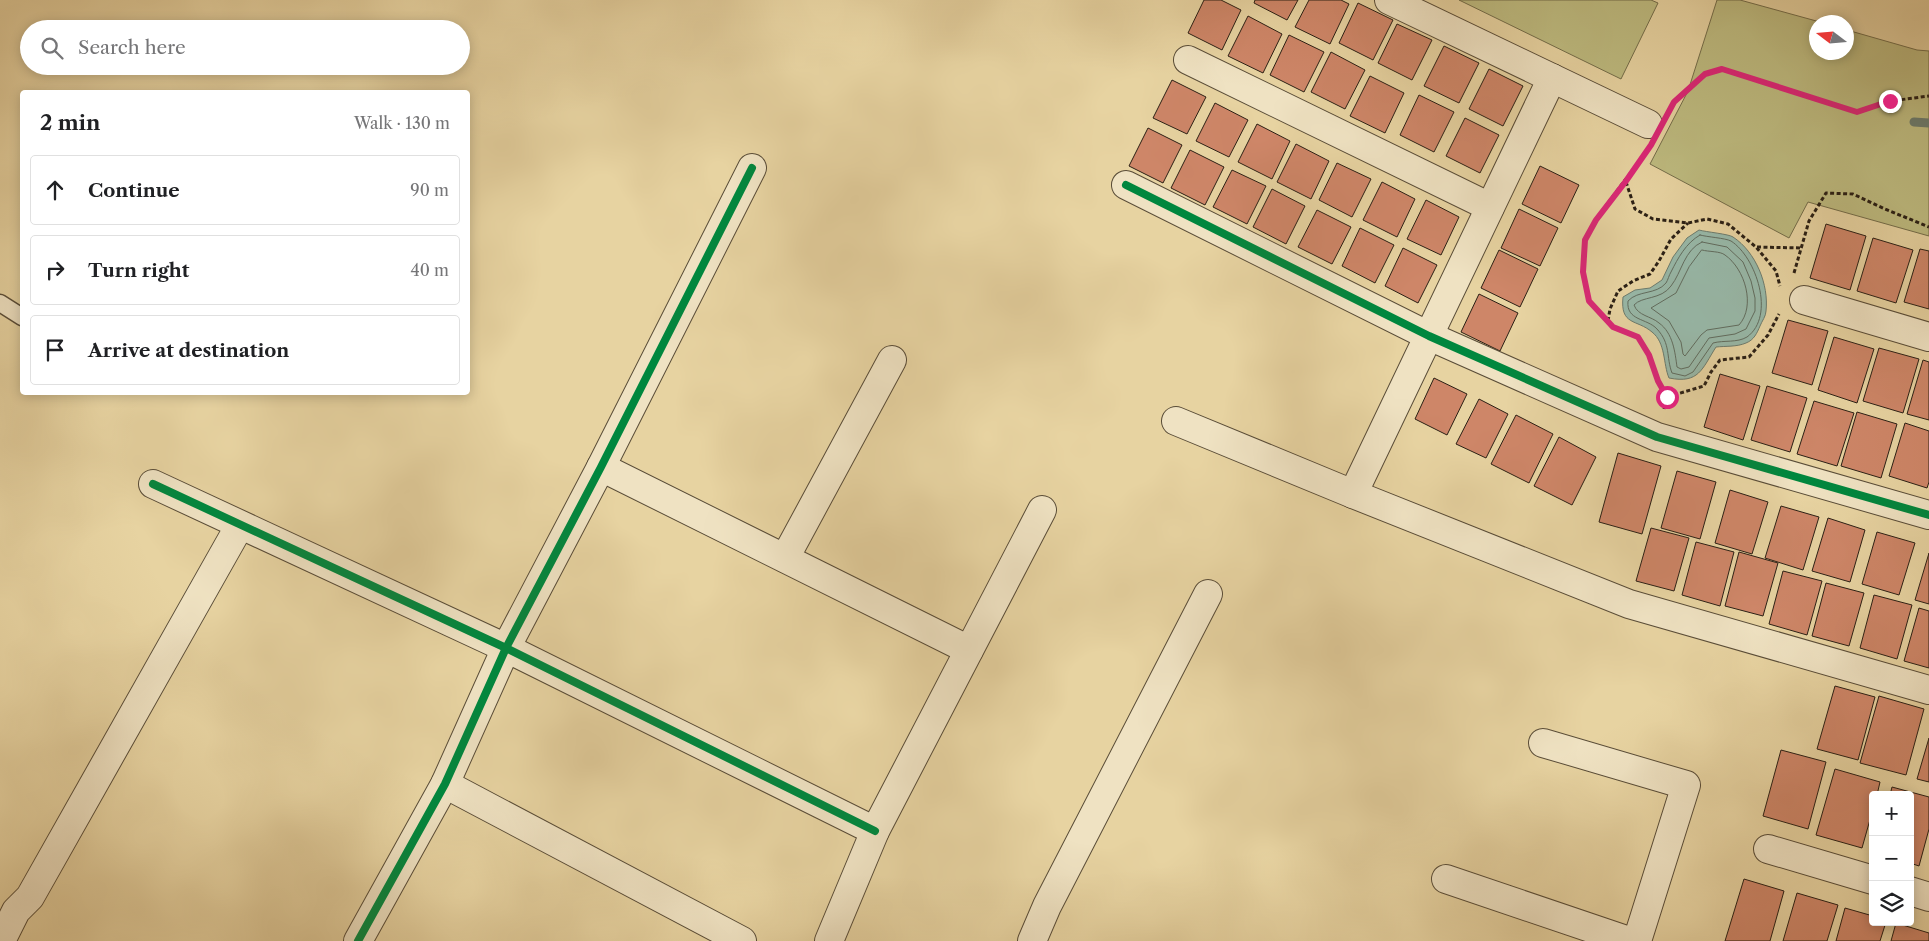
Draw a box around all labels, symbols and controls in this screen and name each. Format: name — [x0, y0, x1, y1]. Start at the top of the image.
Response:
north arrow — [1809, 15, 1854, 60]
search box — [20, 20, 470, 75]
icon: search — [38, 34, 66, 62]
text: Search here — [78, 36, 186, 59]
route end — [1879, 90, 1902, 113]
text: 2 min — [40, 110, 100, 135]
text: Walk · 130 m — [354, 113, 450, 133]
icon: ahead — [41, 176, 69, 204]
text: Continue — [88, 179, 180, 202]
text: 90 m — [410, 180, 449, 200]
icon: right — [41, 256, 69, 284]
text: Turn right — [88, 259, 189, 282]
text: 40 m — [410, 260, 449, 280]
icon: arrive — [41, 336, 69, 364]
text: Arrive at destination — [88, 339, 289, 362]
route start — [1656, 386, 1679, 409]
map controls — [1869, 791, 1914, 926]
button: + — [1869, 791, 1914, 836]
button: − — [1869, 836, 1914, 881]
button: layers — [1869, 881, 1914, 926]

